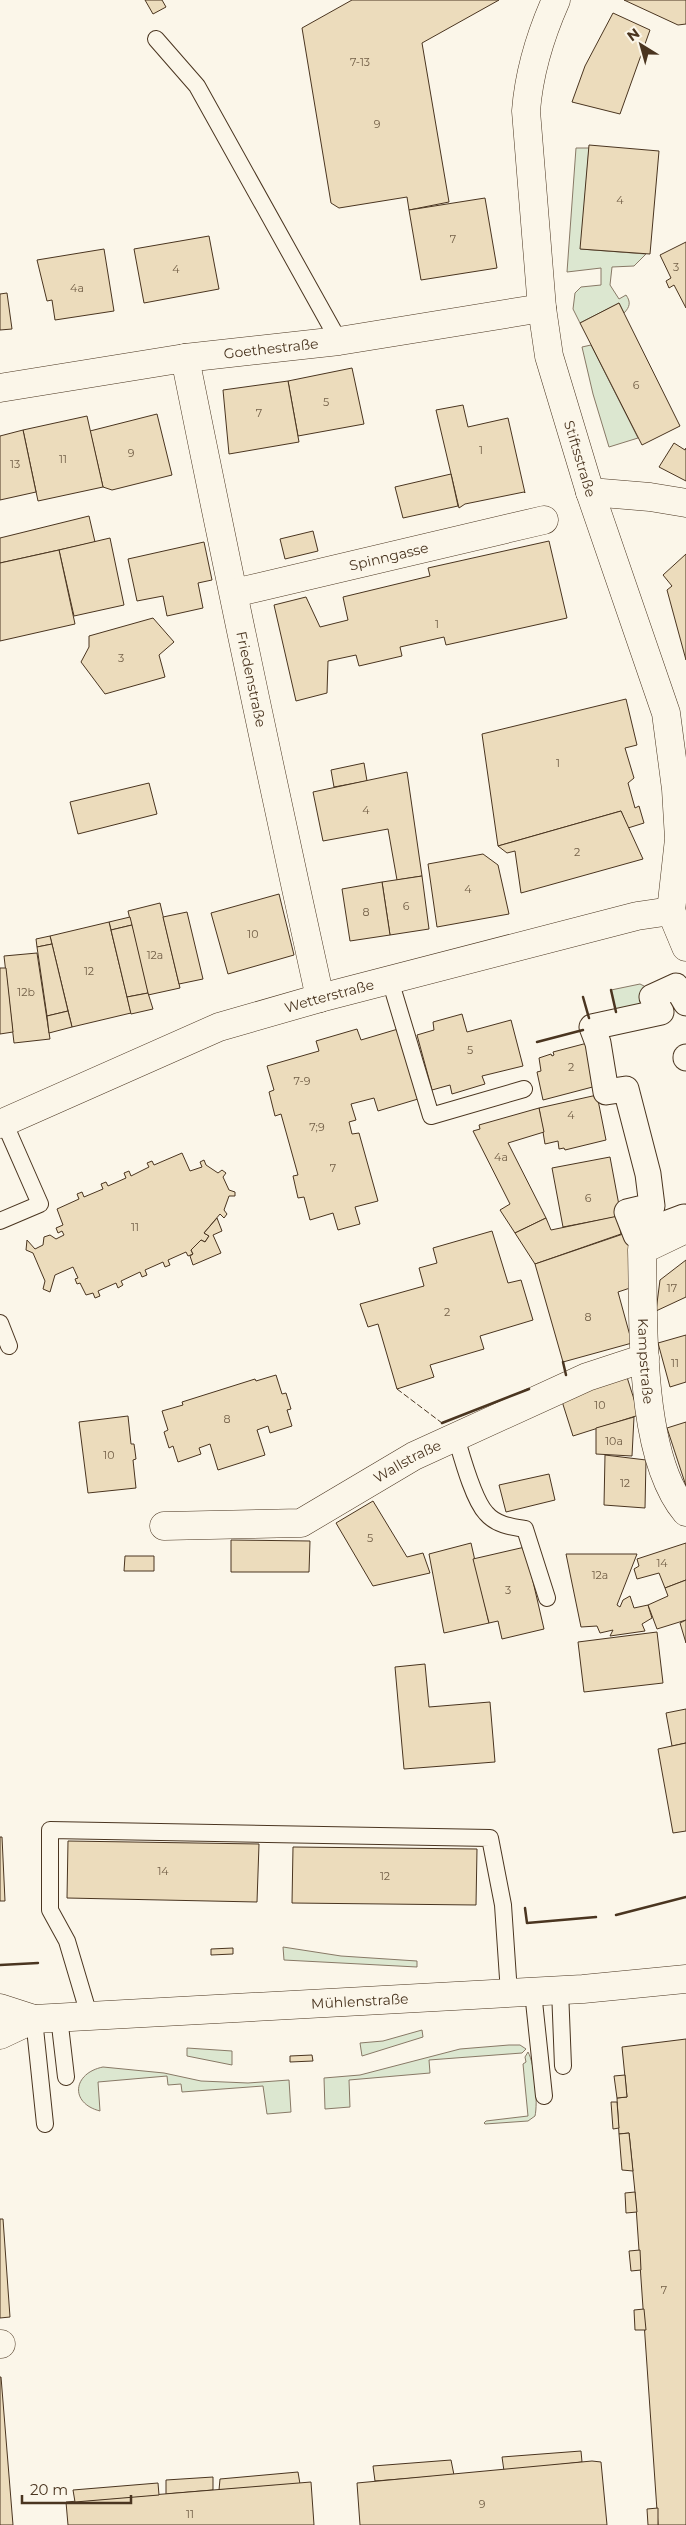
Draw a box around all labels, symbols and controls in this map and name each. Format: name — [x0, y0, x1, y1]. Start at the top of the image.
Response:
north arrow — [616, 20, 666, 70]
text: N — [623, 24, 643, 45]
house number: 7-13 — [350, 55, 370, 69]
house number: 9 — [374, 117, 381, 131]
house number: 4 — [616, 193, 624, 207]
house number: 7 — [450, 232, 456, 246]
house number: 3 — [673, 260, 679, 274]
house number: 4 — [172, 262, 180, 276]
house number: 4a — [70, 281, 84, 295]
street label: Goethestraße — [223, 334, 319, 363]
house number: 6 — [633, 378, 640, 392]
house number: 5 — [323, 395, 329, 409]
house number: 7 — [256, 406, 262, 420]
street label: Stiftsstraße — [560, 418, 600, 499]
house number: 1 — [479, 443, 483, 457]
house number: 9 — [128, 446, 135, 460]
house number: 11 — [59, 452, 67, 466]
house number: 13 — [10, 457, 20, 471]
street label: Spinngasse — [347, 539, 430, 575]
house number: 1 — [435, 617, 439, 631]
street label: Friedenstraße — [232, 630, 270, 729]
house number: 3 — [118, 651, 124, 665]
house number: 1 — [556, 756, 560, 770]
house number: 4 — [362, 803, 370, 817]
house number: 2 — [574, 845, 580, 859]
house number: 4 — [464, 882, 472, 896]
house number: 6 — [403, 899, 410, 913]
house number: 8 — [362, 905, 370, 919]
house number: 10 — [247, 927, 259, 941]
house number: 12a — [147, 948, 163, 962]
house number: 12 — [84, 964, 94, 978]
street label: Wetterstraße — [282, 975, 376, 1017]
house number: 12b — [17, 985, 35, 999]
house number: 5 — [467, 1043, 473, 1057]
house number: 2 — [568, 1060, 574, 1074]
house number: 7-9 — [294, 1074, 311, 1088]
house number: 4 — [567, 1108, 575, 1122]
house number: 7;9 — [309, 1120, 325, 1134]
house number: 4a — [494, 1150, 508, 1164]
house number: 7 — [330, 1161, 336, 1175]
house number: 6 — [585, 1191, 592, 1205]
house number: 11 — [131, 1220, 139, 1234]
house number: 17 — [667, 1281, 677, 1295]
house number: 2 — [444, 1305, 450, 1319]
house number: 8 — [584, 1310, 592, 1324]
street label: Kampstraße — [634, 1318, 658, 1405]
house number: 11 — [671, 1356, 679, 1370]
house number: 10 — [594, 1398, 606, 1412]
house number: 8 — [223, 1412, 231, 1426]
house number: 10a — [605, 1434, 623, 1448]
street label: Wallstraße — [370, 1436, 444, 1487]
house number: 10 — [103, 1448, 115, 1462]
house number: 12 — [620, 1476, 630, 1490]
house number: 5 — [367, 1531, 373, 1545]
house number: 14 — [656, 1556, 668, 1570]
house number: 12a — [592, 1568, 608, 1582]
house number: 3 — [505, 1583, 511, 1597]
house number: 14 — [157, 1864, 169, 1878]
house number: 12 — [380, 1869, 390, 1883]
street label: Mühlenstraße — [311, 1990, 409, 2013]
house number: 7 — [661, 2283, 667, 2297]
scale bar — [22, 2472, 131, 2504]
text: 20 m — [30, 2480, 68, 2499]
house number: 9 — [479, 2497, 486, 2511]
house number: 11 — [186, 2507, 194, 2521]

